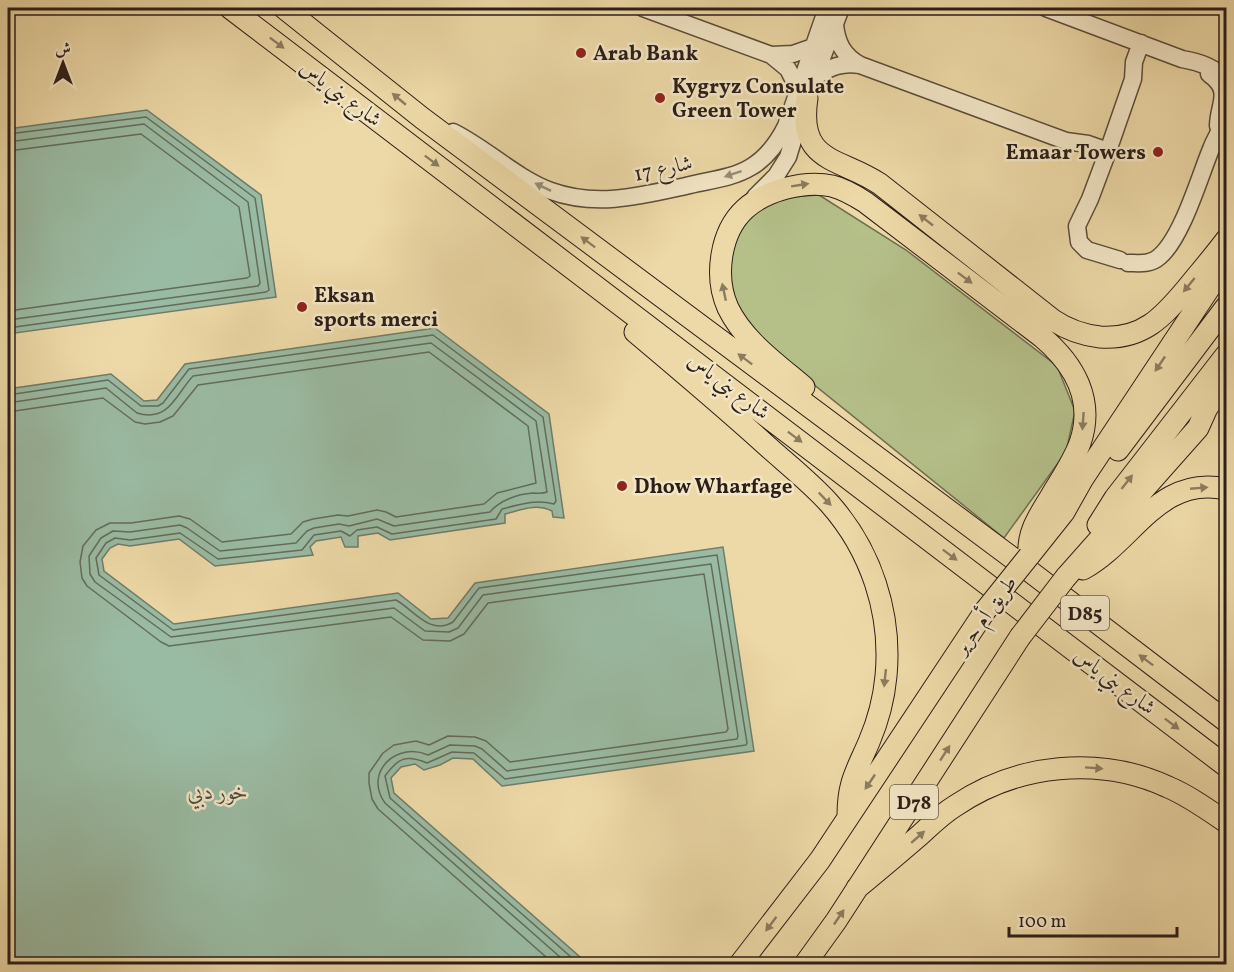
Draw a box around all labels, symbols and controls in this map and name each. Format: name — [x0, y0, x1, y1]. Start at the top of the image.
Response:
north arrow — [33, 33, 93, 93]
one-way arrow — [268, 37, 284, 49]
text: ش — [55, 39, 71, 61]
place label: Arab Bank — [593, 40, 698, 69]
marker: Arab Bank — [574, 46, 588, 60]
street label: شارع بني ياس — [291, 54, 387, 137]
place label: Kygryz Consulate Green Tower — [672, 73, 844, 126]
marker: Kygryz Consulate Green Tower — [653, 91, 667, 105]
one-way arrow — [391, 93, 407, 106]
place label: Emaar Towers — [1006, 139, 1146, 168]
marker: Emaar Towers — [1151, 145, 1165, 159]
street label: شارع 17 — [631, 149, 696, 192]
one-way arrow — [423, 155, 439, 167]
one-way arrow — [723, 170, 741, 180]
one-way arrow — [791, 181, 810, 190]
one-way arrow — [534, 182, 551, 191]
one-way arrow — [918, 214, 934, 227]
one-way arrow — [581, 236, 597, 248]
one-way arrow — [957, 272, 972, 284]
one-way arrow — [1183, 277, 1196, 293]
place label: Eksan sports merci — [314, 282, 438, 335]
one-way arrow — [718, 283, 728, 301]
marker: Eksan sports merci — [295, 300, 309, 314]
street label: شارع بني ياس — [679, 347, 775, 430]
one-way arrow — [737, 353, 752, 365]
one-way arrow — [1154, 356, 1166, 372]
one-way arrow — [1078, 411, 1088, 430]
one-way arrow — [787, 430, 803, 443]
place label: Dhow Wharfage — [634, 473, 793, 502]
one-way arrow — [1121, 475, 1133, 490]
marker: Dhow Wharfage — [615, 479, 629, 493]
one-way arrow — [1190, 483, 1209, 493]
one-way arrow — [817, 492, 831, 506]
one-way arrow — [942, 549, 958, 561]
street label: طريق أم حرير — [945, 569, 1026, 664]
road number: D85 — [1061, 596, 1109, 630]
street label: شارع بني ياس — [1065, 642, 1161, 725]
one-way arrow — [1139, 654, 1155, 666]
one-way arrow — [880, 668, 890, 687]
one-way arrow — [1164, 718, 1180, 730]
one-way arrow — [939, 745, 950, 761]
one-way arrow — [1084, 764, 1103, 773]
one-way arrow — [865, 774, 876, 790]
water label: خور دبي — [188, 778, 248, 810]
road number: D78 — [890, 785, 938, 819]
one-way arrow — [910, 831, 925, 844]
scale bar — [1009, 900, 1177, 938]
one-way arrow — [833, 909, 845, 925]
text: 100 m — [1018, 910, 1067, 935]
one-way arrow — [766, 916, 778, 931]

